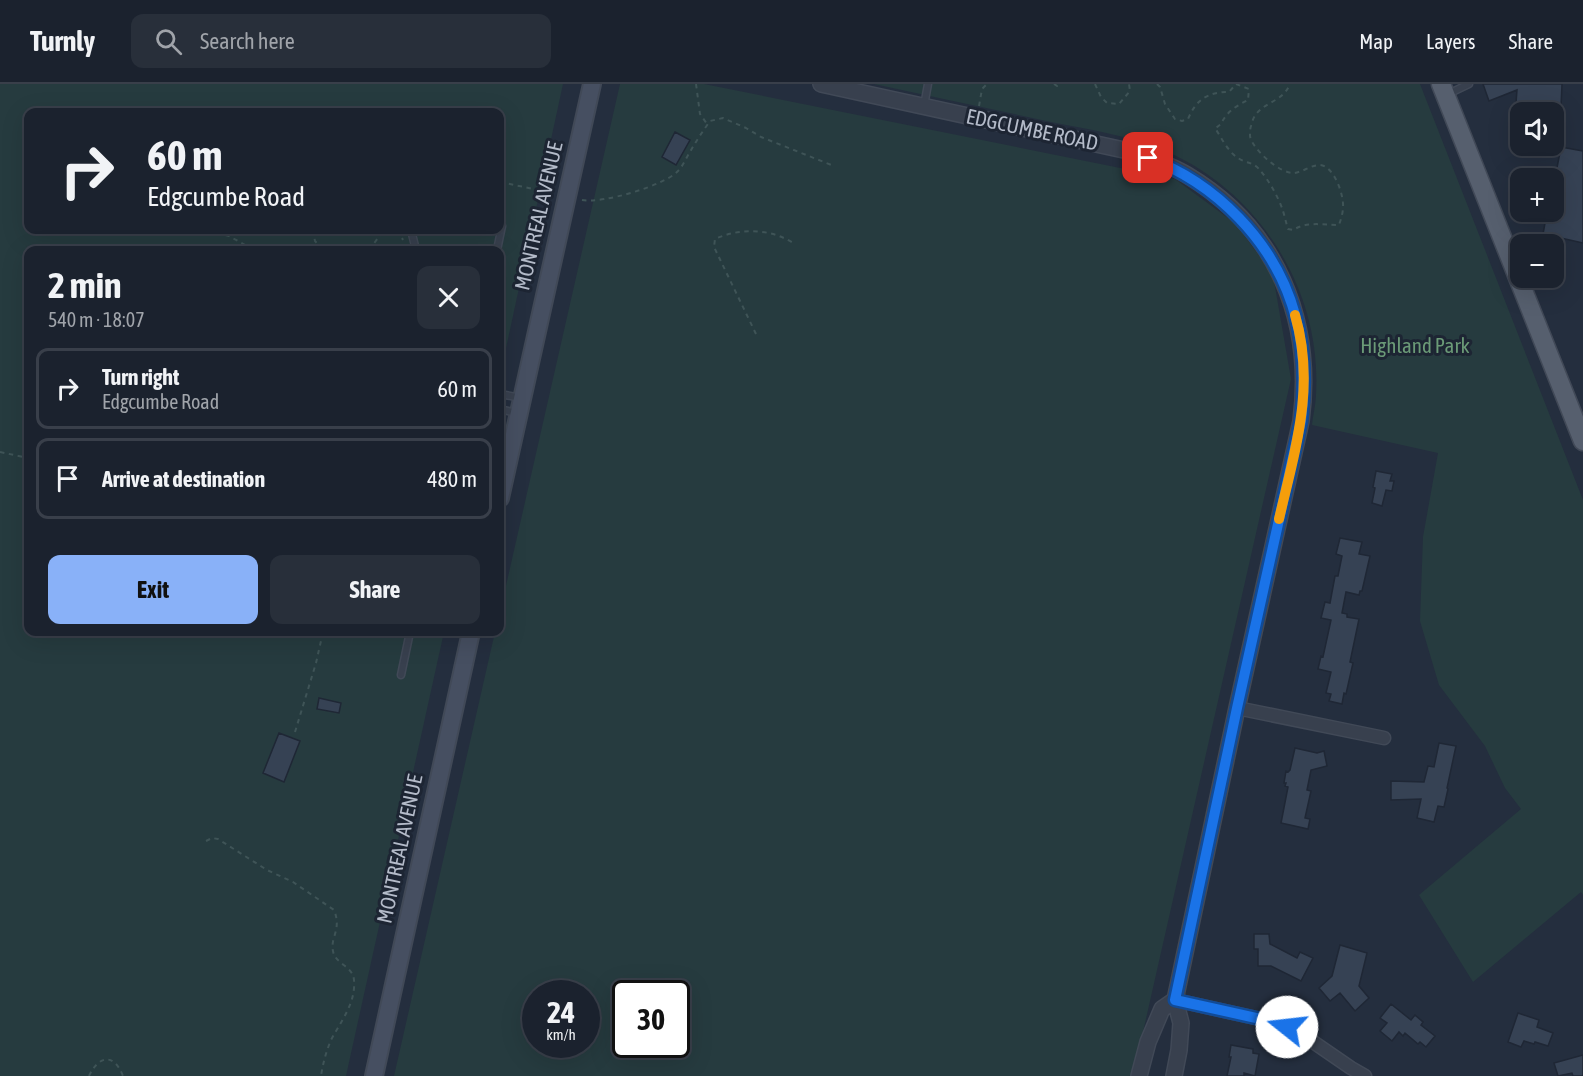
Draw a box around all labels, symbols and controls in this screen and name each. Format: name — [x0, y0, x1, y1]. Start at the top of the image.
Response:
search box — [131, 14, 551, 68]
text: Turnly — [30, 25, 95, 57]
icon: search — [152, 25, 185, 58]
text: Search here — [200, 28, 295, 54]
text: Map — [1359, 29, 1393, 53]
text: Layers — [1426, 29, 1476, 53]
text: Share — [1509, 29, 1553, 53]
map controls — [1510, 102, 1564, 288]
button: sound — [1510, 102, 1564, 156]
street label: EDGCUMBE ROAD — [964, 103, 1100, 155]
text: 60 m — [147, 131, 222, 179]
icon: right — [48, 132, 126, 210]
pin — [1122, 132, 1173, 183]
street label: MONTREAL AVENUE — [509, 139, 567, 292]
icon: arrive — [1131, 141, 1164, 174]
button: + — [1510, 168, 1564, 222]
text: Edgcumbe Road — [147, 181, 305, 212]
button: − — [1510, 234, 1564, 288]
text: 2 min — [48, 264, 122, 306]
button: close — [417, 266, 480, 329]
text: 540 m · 18:07 — [48, 308, 145, 331]
park label: Highland Park — [1360, 333, 1470, 357]
text: Turn right — [102, 364, 179, 390]
icon: right — [51, 372, 84, 405]
text: 60 m — [437, 376, 477, 402]
text: Edgcumbe Road — [102, 390, 219, 413]
icon: arrive — [51, 462, 84, 495]
text: Arrive at destination — [102, 466, 265, 492]
text: 480 m — [427, 466, 477, 492]
button: Exit — [48, 555, 258, 624]
button: Share — [270, 555, 480, 624]
street label: MONTREAL AVENUE — [372, 772, 427, 925]
speed limit sign: 30 — [612, 980, 690, 1058]
text: 24 — [547, 995, 575, 1029]
position arrow — [1255, 995, 1319, 1059]
text: km/h — [546, 1026, 576, 1043]

